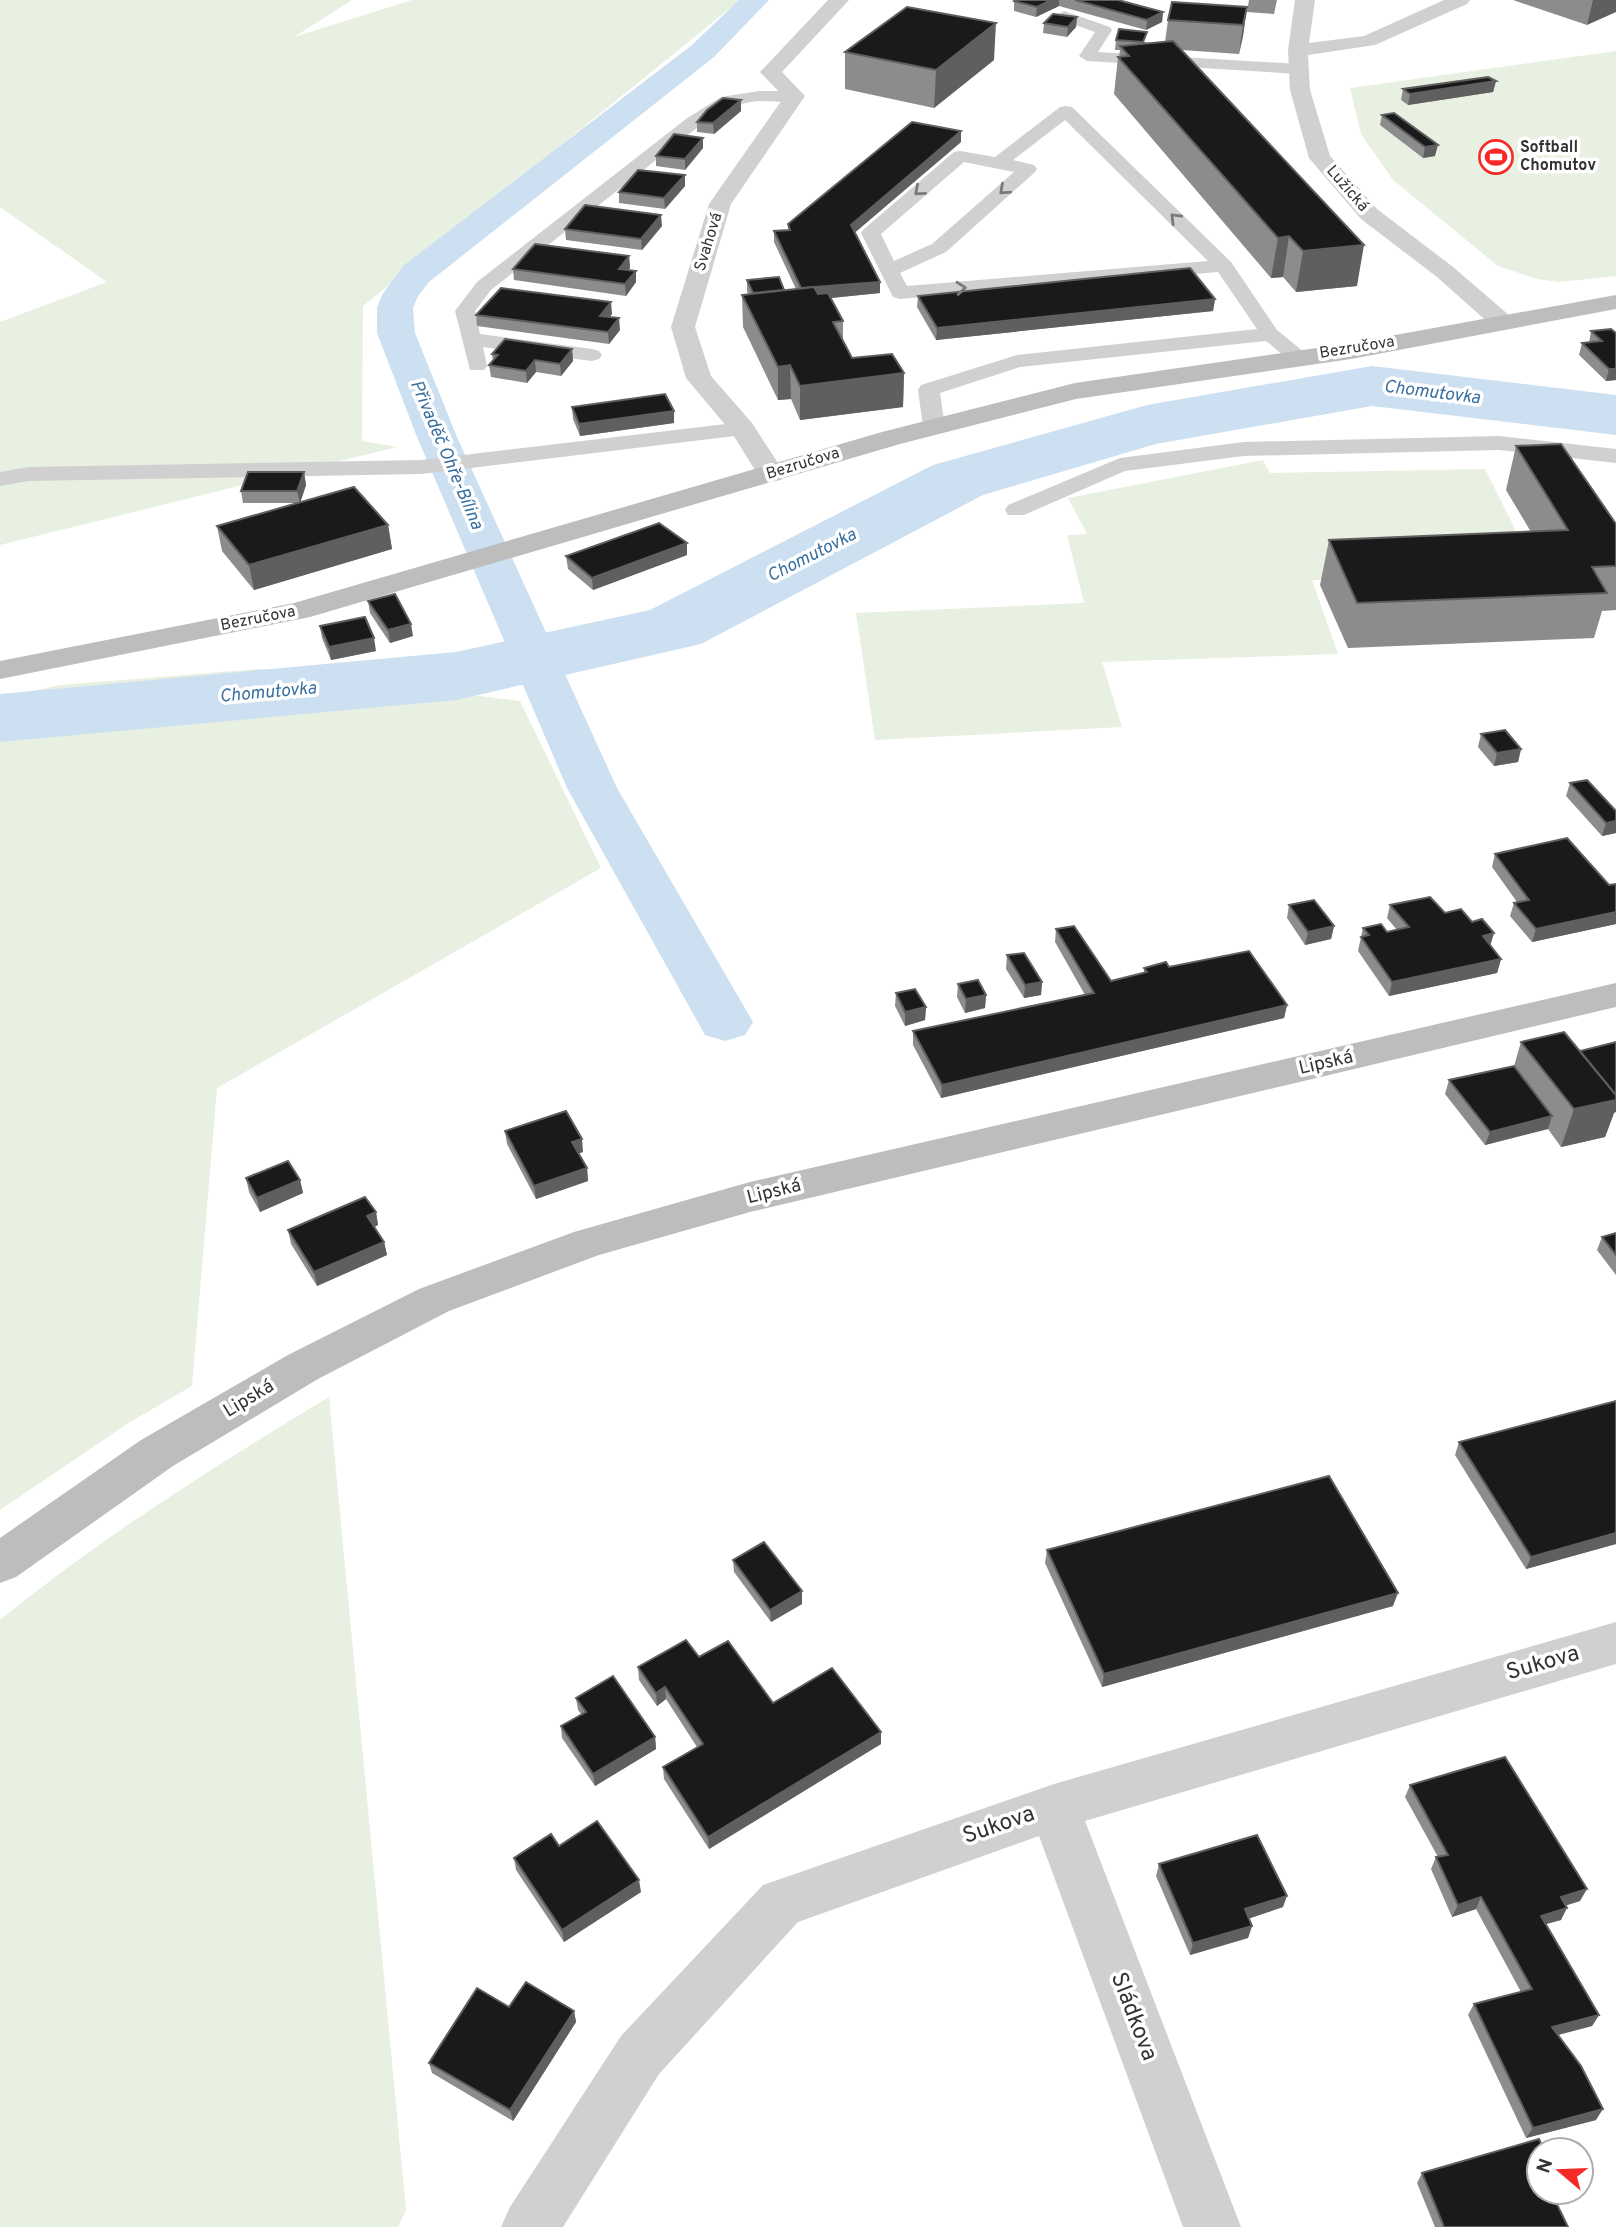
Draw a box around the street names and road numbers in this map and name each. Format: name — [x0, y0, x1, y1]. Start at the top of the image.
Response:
street label: Lužická — [1321, 162, 1373, 216]
street label: Svahová — [691, 210, 727, 274]
street label: Bezručova — [1318, 332, 1396, 364]
street label: Bezručova — [764, 443, 842, 485]
street label: Bezručova — [219, 602, 297, 636]
street label: Lipská — [1297, 1045, 1355, 1081]
street label: Lipská — [744, 1174, 804, 1210]
street label: Lipská — [219, 1375, 279, 1423]
street label: Sukova — [1503, 1640, 1583, 1688]
street label: Sukova — [959, 1800, 1039, 1852]
street label: Sládkova — [1103, 1969, 1163, 2065]

